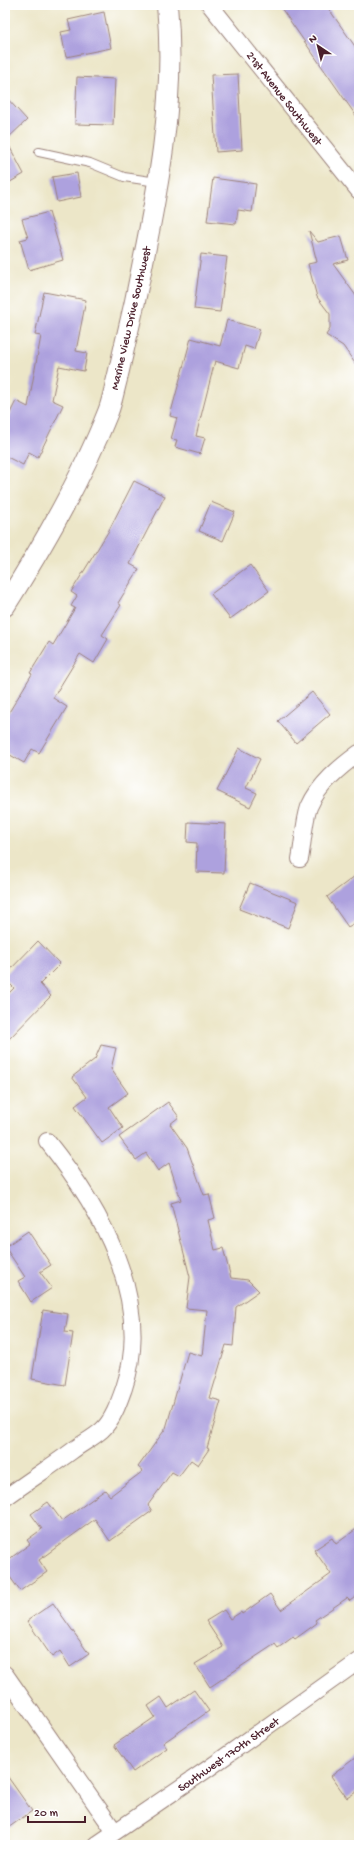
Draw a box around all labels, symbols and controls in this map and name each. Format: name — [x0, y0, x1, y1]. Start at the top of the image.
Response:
north arrow — [298, 26, 338, 66]
text: N — [307, 32, 320, 46]
street label: 21st Avenue Southwest — [242, 49, 325, 150]
street label: Marine View Drive Southwest — [109, 244, 156, 392]
street label: Southwest 170th Street — [176, 1715, 283, 1796]
scale bar — [28, 1798, 85, 1824]
text: 20 m — [34, 1807, 59, 1821]

